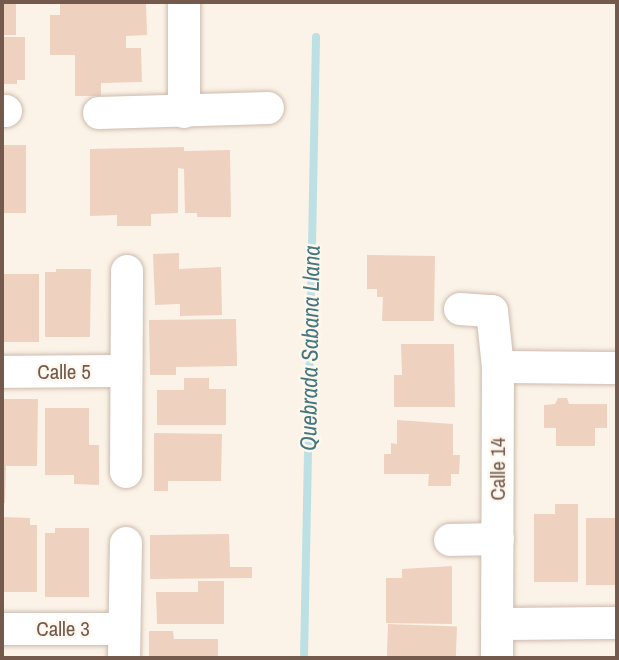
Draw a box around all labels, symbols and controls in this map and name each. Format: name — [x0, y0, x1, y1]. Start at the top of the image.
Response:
water label: Quebrada Sabana Llana — [294, 245, 326, 451]
street label: Calle 5 — [37, 359, 91, 385]
street label: Calle 14 — [485, 437, 511, 501]
street label: Calle 3 — [36, 616, 90, 642]

